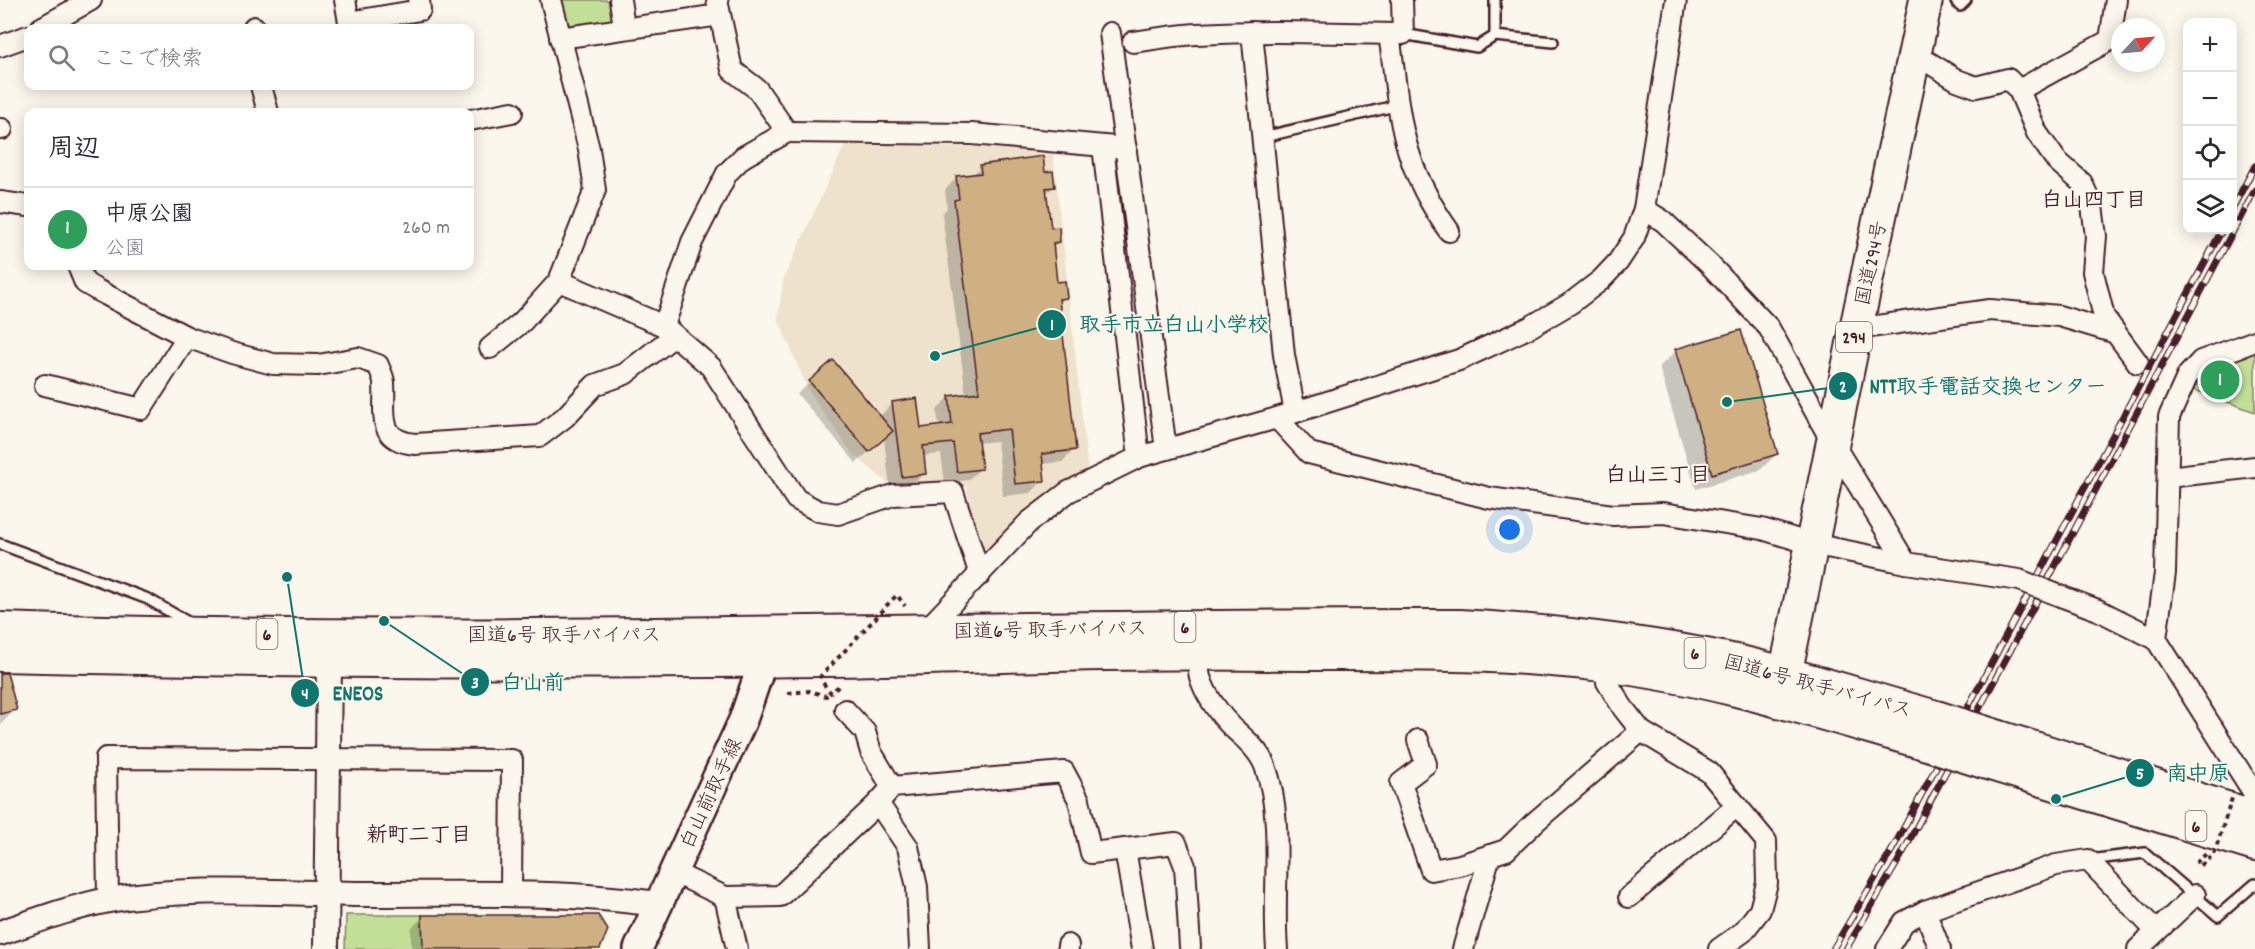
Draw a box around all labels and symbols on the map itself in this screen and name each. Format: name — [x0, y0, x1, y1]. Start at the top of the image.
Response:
north arrow — [2111, 18, 2165, 72]
district label: 白山四丁目 — [2042, 187, 2147, 217]
street label: 国道294号 — [1850, 219, 1896, 309]
callout: 取手市立白山小学校 — [1037, 304, 1280, 343]
text: 取手市立白山小学校 — [1080, 312, 1269, 342]
text: 1 — [1050, 314, 1054, 339]
road number: 294 — [1836, 322, 1872, 352]
pin: 1 — [2200, 358, 2240, 403]
callout: NTT取手電話交換センター — [1828, 367, 2119, 406]
text: NTT取手電話交換センター — [1869, 374, 2107, 404]
text: 2 — [1839, 376, 1847, 401]
district label: 白山三丁目 — [1606, 462, 1711, 492]
your location — [1495, 515, 1524, 544]
road number: 6 — [1174, 612, 1196, 642]
street label: 国道6号 取手バイパス — [953, 616, 1147, 648]
road number: 6 — [256, 619, 278, 649]
street label: 国道6号 取手バイパス — [467, 623, 661, 651]
road number: 6 — [1684, 638, 1706, 668]
street label: 国道6号 取手バイパス — [1720, 649, 1915, 727]
callout: 白山前 — [460, 662, 577, 701]
text: 白山前 — [502, 670, 565, 700]
text: 3 — [471, 672, 479, 697]
callout: ENEOS — [290, 674, 395, 713]
text: ENEOS — [333, 681, 383, 711]
text: 4 — [301, 683, 309, 708]
street label: 白山前取手線 — [675, 734, 751, 855]
callout: 南中原 — [2125, 753, 2242, 792]
text: 南中原 — [2167, 761, 2230, 791]
text: 5 — [2136, 763, 2144, 788]
road number: 6 — [2186, 811, 2206, 841]
district label: 新町二丁目 — [367, 822, 472, 852]

